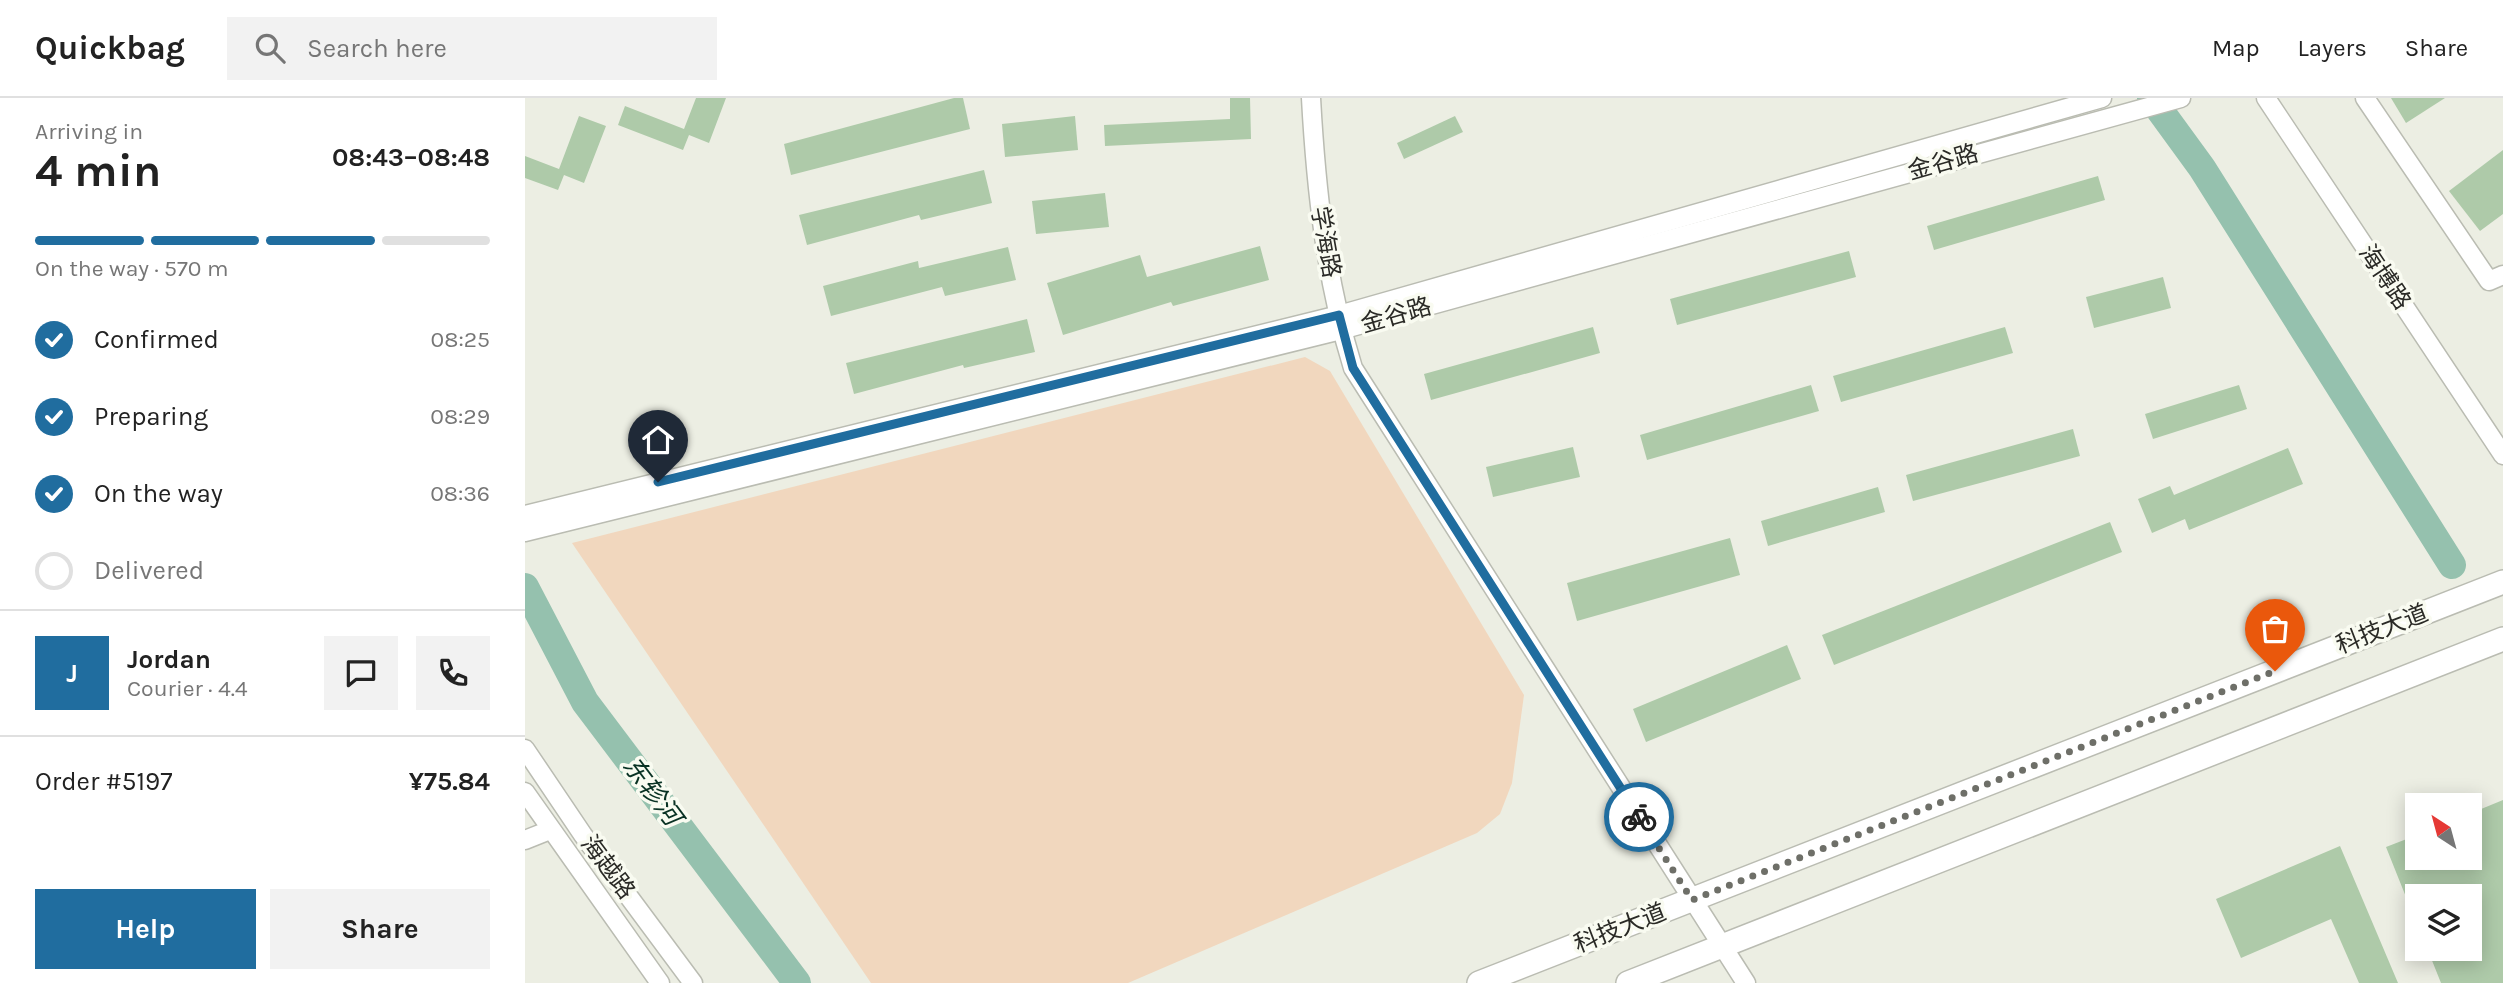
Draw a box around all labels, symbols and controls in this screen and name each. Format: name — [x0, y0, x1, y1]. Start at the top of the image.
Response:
search box — [227, 17, 717, 80]
text: Quickbag — [35, 29, 185, 67]
icon: search — [251, 29, 289, 67]
text: Search here — [307, 33, 447, 64]
text: Map — [2212, 34, 2260, 62]
text: Layers — [2298, 34, 2367, 62]
text: Share — [2405, 34, 2468, 62]
text: Arriving in — [35, 118, 143, 145]
street label: 金谷路 — [1905, 139, 1981, 185]
text: 08:43–08:48 — [332, 142, 490, 173]
text: 4 min — [35, 144, 161, 198]
street label: 学海路 — [1306, 204, 1346, 280]
street label: 海博路 — [2353, 239, 2417, 315]
text: On the way · 570 m — [35, 255, 228, 282]
street label: 金谷路 — [1358, 292, 1434, 338]
icon: check — [35, 321, 73, 359]
text: Confirmed — [94, 324, 219, 355]
text: 08:25 — [431, 326, 490, 353]
icon: check — [35, 398, 73, 436]
text: Preparing — [94, 401, 208, 432]
text: 08:29 — [430, 403, 490, 430]
pin — [628, 410, 688, 482]
icon: home — [639, 421, 677, 459]
icon: check — [35, 475, 73, 513]
text: On the way — [94, 478, 223, 509]
text: 08:36 — [430, 480, 490, 507]
text: Delivered — [94, 555, 204, 586]
pin — [2245, 599, 2305, 671]
street label: 科技大道 — [2332, 599, 2432, 659]
icon: bag — [2256, 610, 2294, 648]
button: chat — [324, 636, 398, 710]
button: phone — [416, 636, 490, 710]
text: Jordan — [127, 644, 211, 675]
text: J — [66, 658, 78, 689]
text: Courier · 4.4 — [127, 675, 248, 702]
water label: 东轸河 — [616, 751, 691, 835]
text: Order #5197 — [35, 766, 172, 797]
text: ¥75.84 — [409, 766, 490, 797]
courier — [1604, 782, 1674, 852]
north arrow — [2405, 793, 2481, 870]
map controls — [2405, 793, 2482, 961]
icon: bike — [1620, 798, 1658, 836]
street label: 海越路 — [575, 830, 641, 904]
button: layers — [2405, 884, 2482, 961]
button: Help — [35, 889, 256, 969]
button: Share — [270, 889, 490, 969]
street label: 科技大道 — [1570, 898, 1670, 958]

